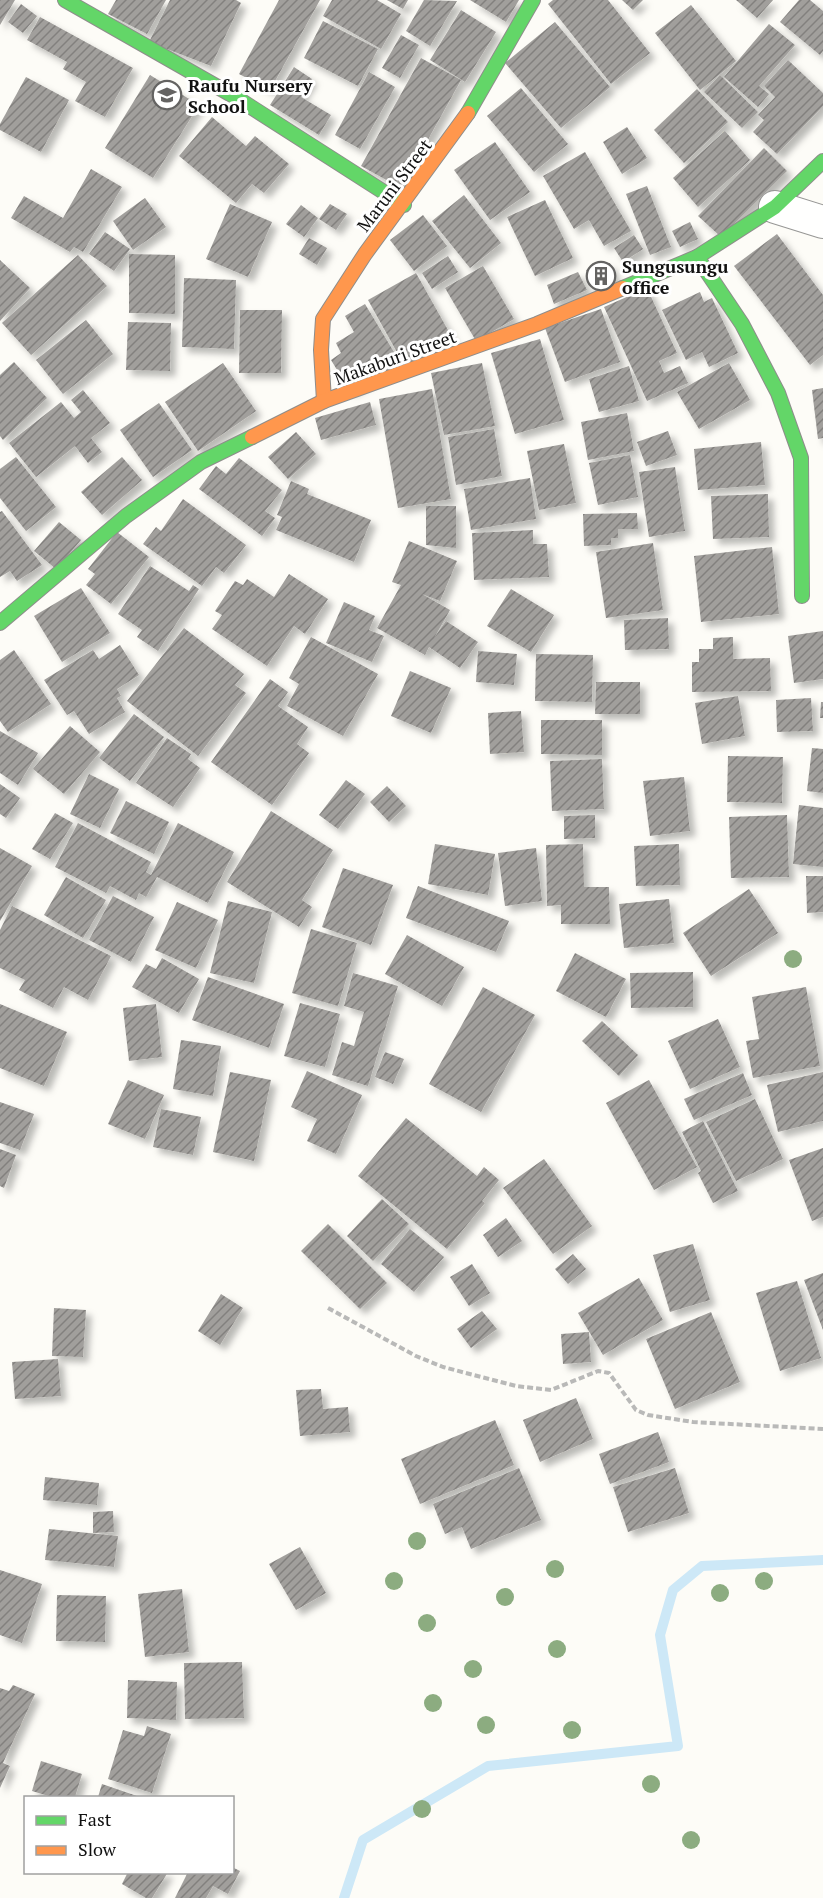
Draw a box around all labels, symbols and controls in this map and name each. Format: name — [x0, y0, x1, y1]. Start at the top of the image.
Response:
place label: Raufu Nursery School — [188, 73, 313, 118]
school or university icon: Raufu Nursery School — [151, 79, 183, 111]
street label: Maruni Street — [351, 133, 437, 236]
place label: Sungusungu office — [622, 254, 728, 299]
building icon: Sungusungu office — [585, 260, 617, 292]
street label: Makaburi Street — [331, 324, 460, 390]
legend — [24, 1796, 234, 1874]
text: Fast — [78, 1807, 112, 1831]
text: Slow — [78, 1837, 117, 1861]

